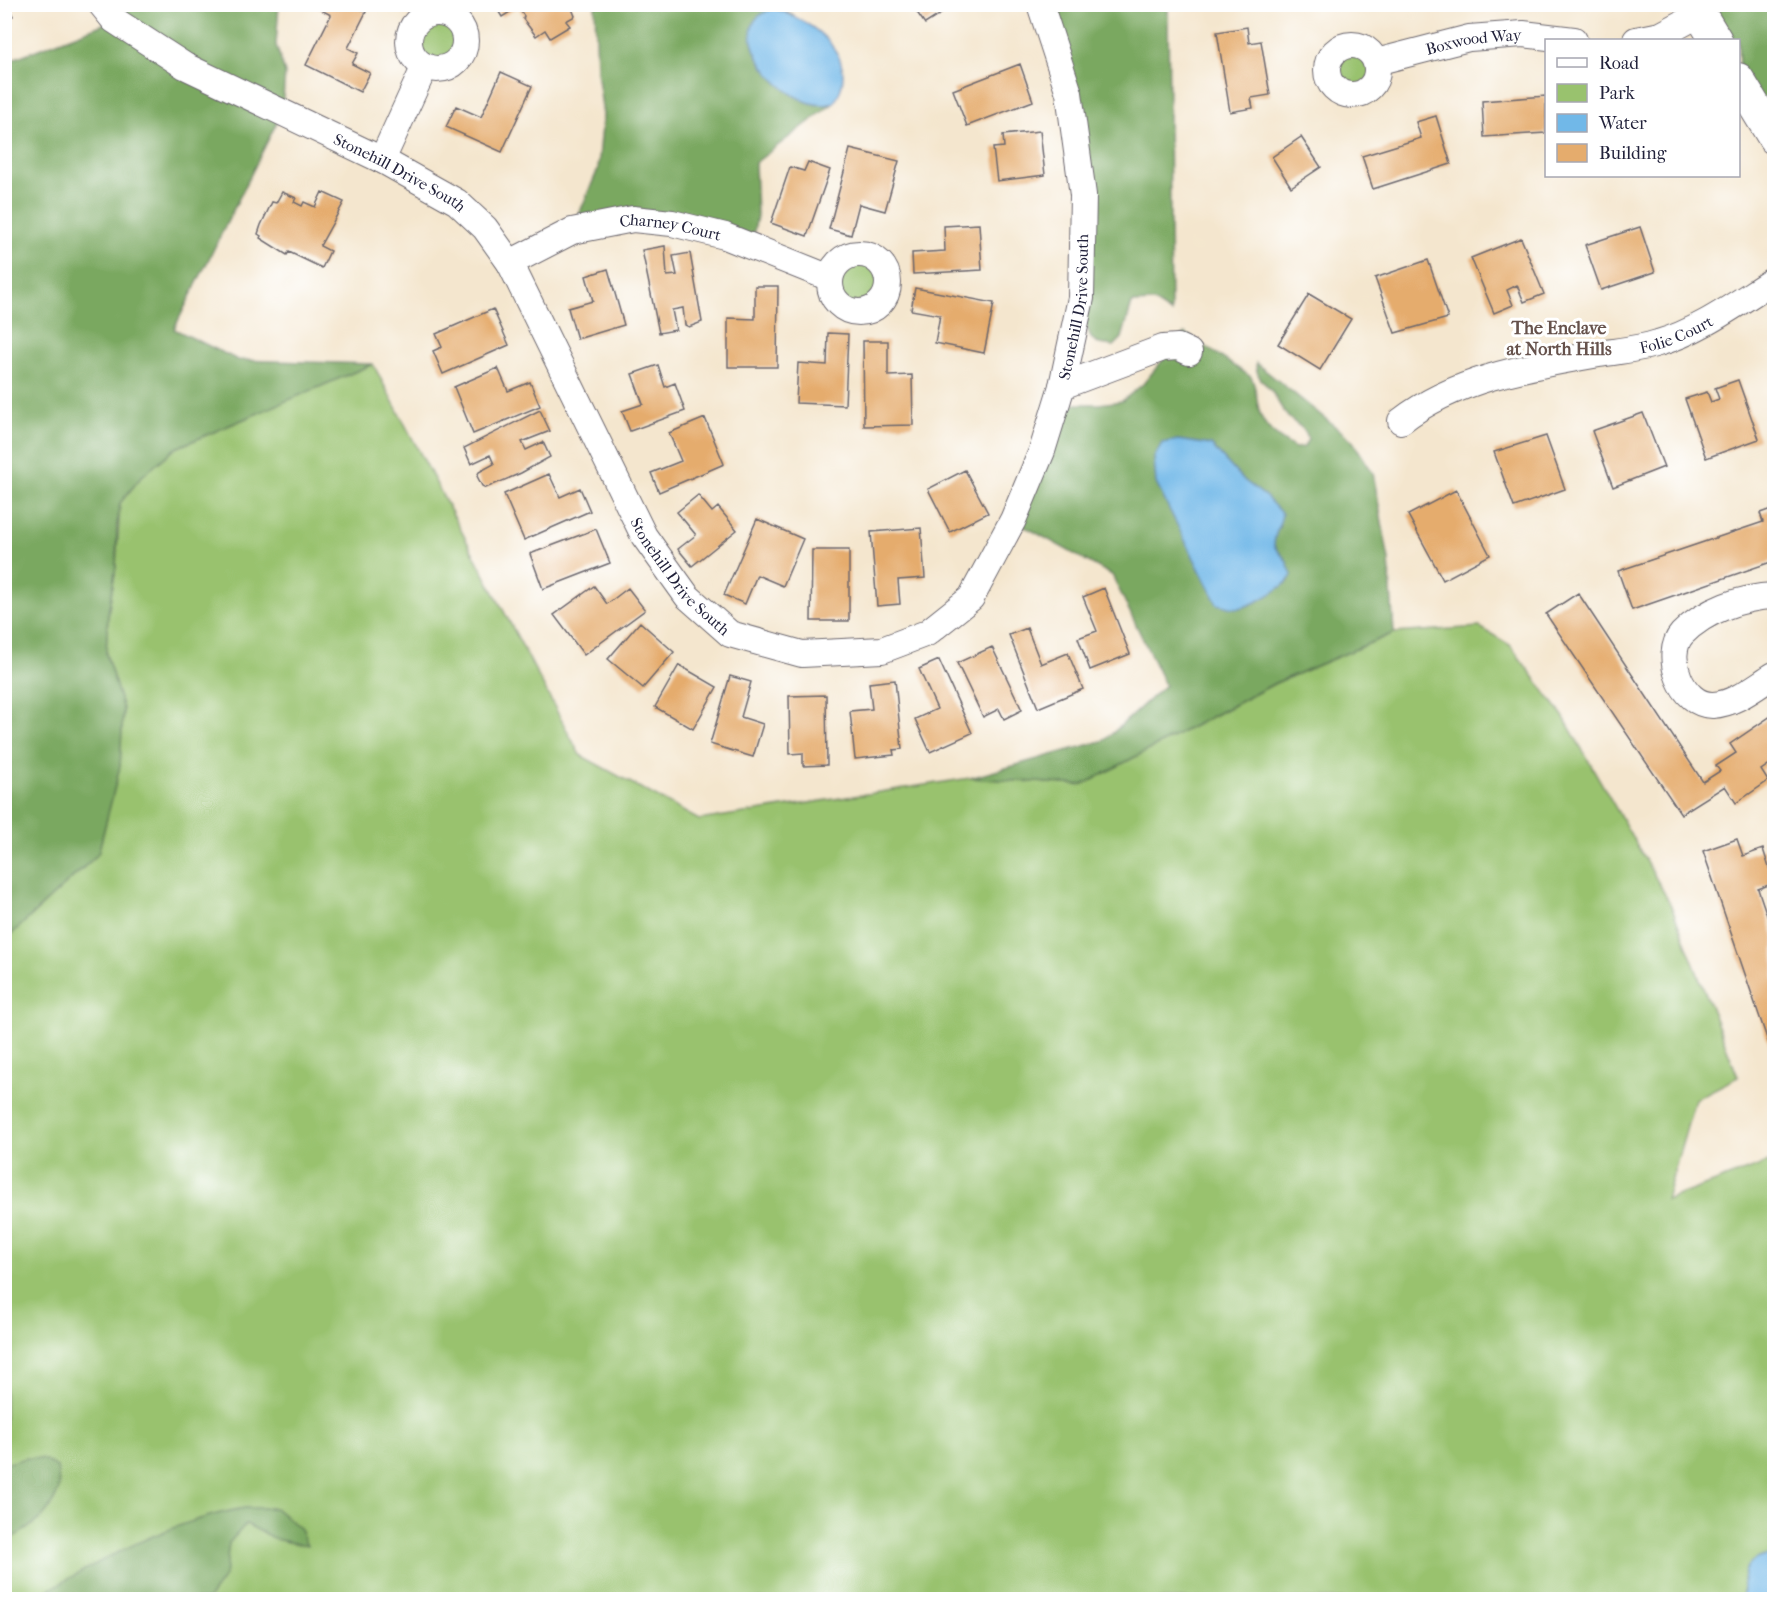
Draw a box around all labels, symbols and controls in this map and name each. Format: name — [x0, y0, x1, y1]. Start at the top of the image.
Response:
street label: Boxwood Way — [1424, 25, 1522, 58]
legend — [1545, 39, 1740, 177]
text: Road — [1599, 53, 1639, 74]
text: Park — [1599, 83, 1636, 104]
text: Water — [1598, 113, 1647, 134]
street label: Stonehill Drive South — [331, 129, 470, 215]
text: Building — [1599, 143, 1667, 164]
street label: Charney Court — [618, 209, 724, 244]
street label: Stonehill Drive South — [1054, 234, 1092, 382]
street label: Folie Court — [1638, 311, 1716, 357]
district label: The Enclave at North Hills — [1506, 318, 1612, 360]
street label: Stonehill Drive South — [627, 514, 734, 639]

